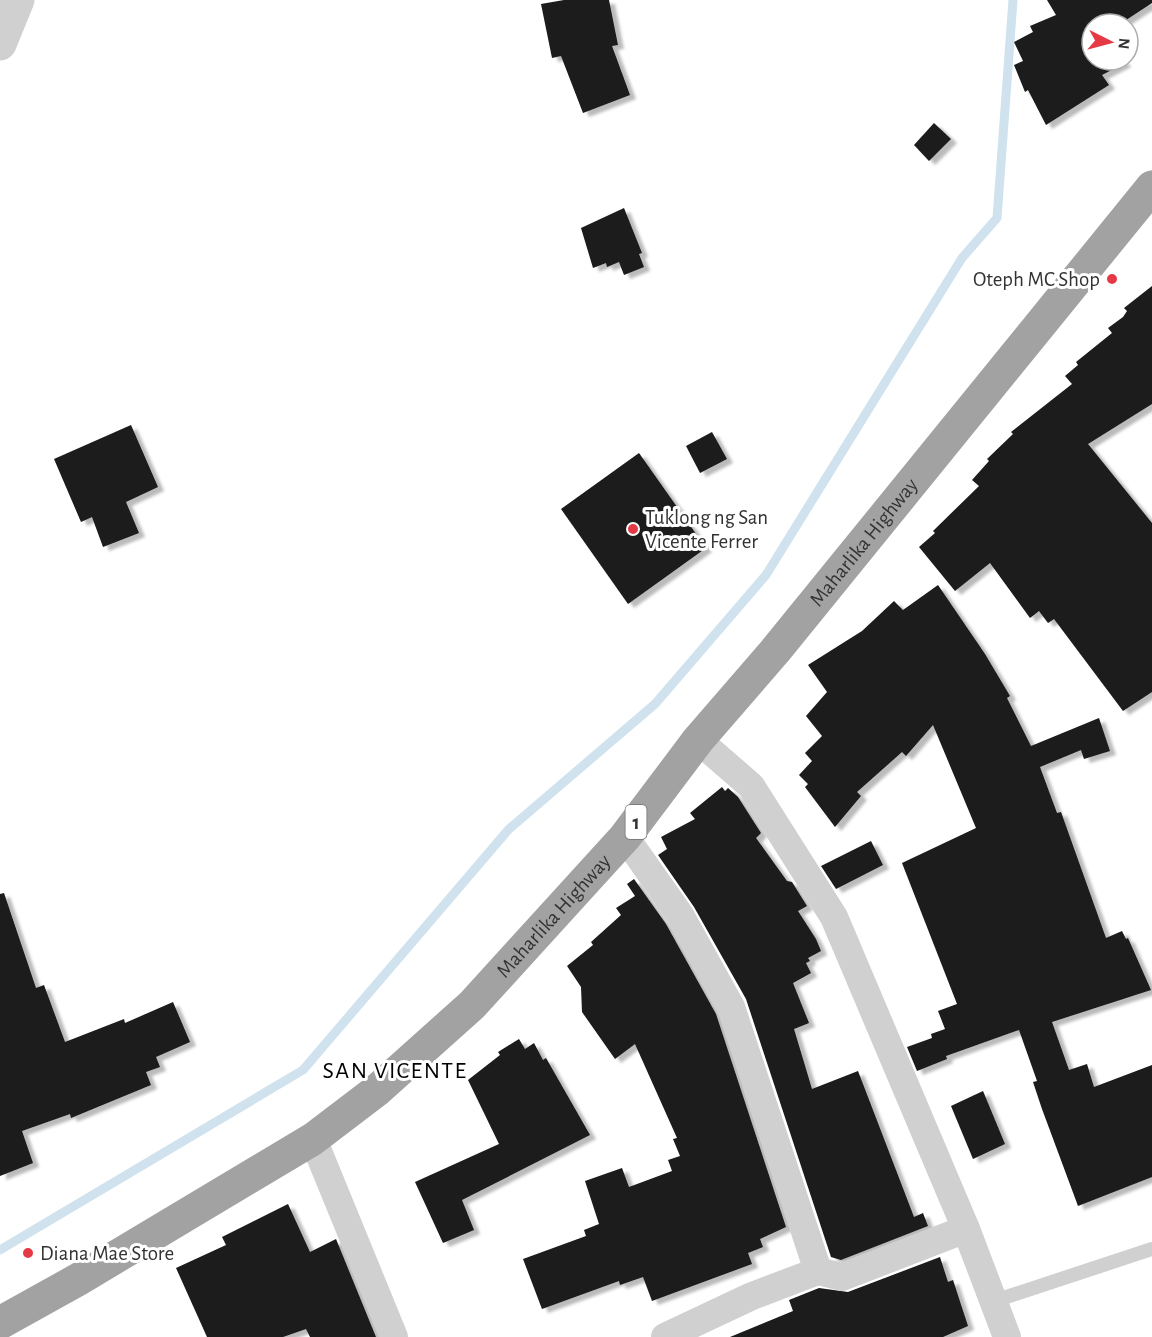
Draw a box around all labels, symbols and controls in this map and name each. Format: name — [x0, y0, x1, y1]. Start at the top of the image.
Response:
north arrow — [1080, 12, 1140, 72]
text: N — [1115, 37, 1132, 50]
place label: Oteph MC Shop — [973, 269, 1100, 290]
marker: Oteph MC Shop — [1105, 272, 1119, 286]
street label: Maharlika Highway — [806, 474, 922, 610]
place label: Tuklong ng San Vicente Ferrer — [645, 507, 768, 552]
marker: Tuklong ng San Vicente Ferrer — [626, 522, 640, 536]
road number: 1 — [626, 805, 646, 839]
street label: Maharlika Highway — [493, 850, 615, 982]
district label: SAN VICENTE — [322, 1059, 468, 1083]
place label: Diana Mae Store — [40, 1243, 174, 1264]
marker: Diana Mae Store — [21, 1246, 35, 1260]

